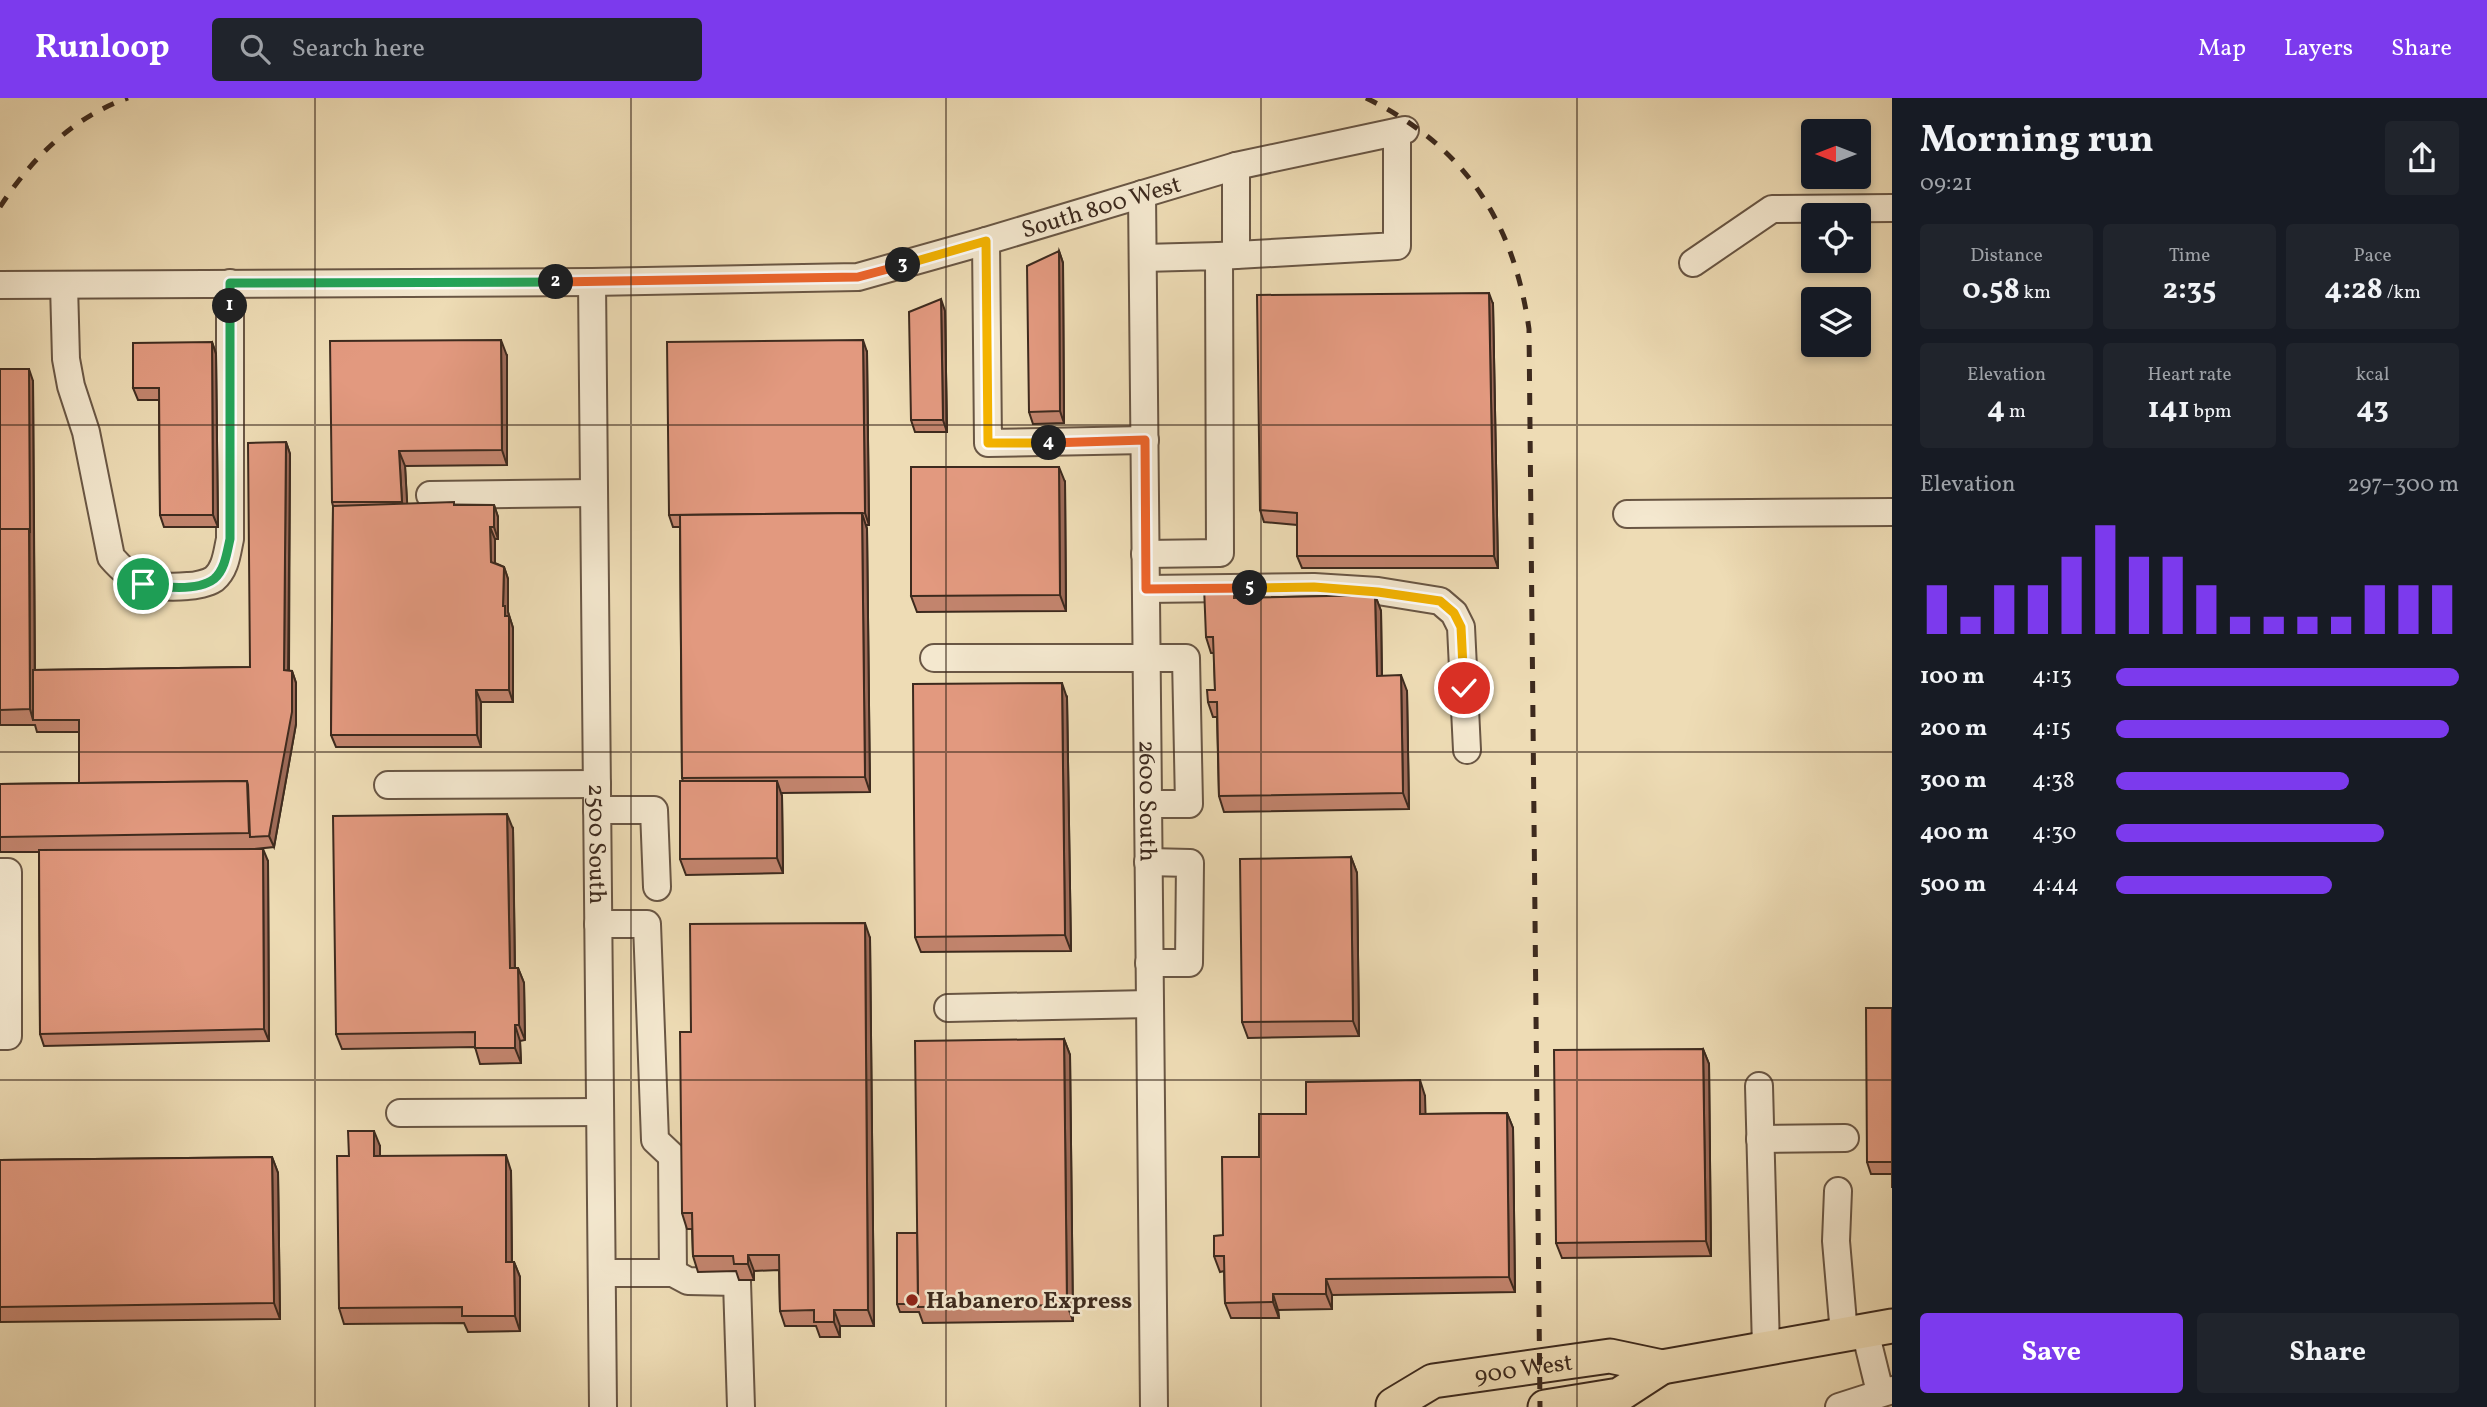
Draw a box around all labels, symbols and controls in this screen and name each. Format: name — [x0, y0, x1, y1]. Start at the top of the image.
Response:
search box — [212, 18, 702, 81]
text: Runloop — [35, 26, 170, 72]
icon: search — [236, 30, 274, 68]
text: Search here — [292, 31, 425, 67]
text: Map — [2198, 32, 2246, 66]
text: Layers — [2284, 32, 2353, 66]
text: Share — [2391, 32, 2452, 66]
text: Morning run — [1920, 115, 2154, 168]
north arrow — [1801, 119, 1871, 189]
map controls — [1801, 119, 1871, 357]
button: share — [2385, 121, 2459, 195]
street label: South 800 West — [1018, 168, 1185, 248]
text: 09:21 — [1920, 168, 1973, 200]
button: locate — [1801, 203, 1871, 273]
text: Distance — [1970, 243, 2043, 269]
text: Time — [2169, 243, 2210, 269]
text: Pace — [2353, 243, 2392, 269]
pin: 3 — [886, 248, 920, 282]
text: 3 — [898, 251, 907, 277]
pin: 2 — [538, 264, 574, 300]
text: 2 — [551, 268, 560, 294]
text: 0.58 — [1962, 269, 2020, 311]
text: 2:35 — [2163, 269, 2216, 311]
text: 4:28 — [2324, 269, 2383, 311]
text: km — [2020, 280, 2051, 306]
text: /km — [2383, 280, 2421, 306]
button: layers — [1801, 287, 1871, 357]
pin: 1 — [212, 288, 247, 324]
text: 1 — [226, 292, 233, 318]
text: Elevation — [1967, 362, 2046, 388]
text: Heart rate — [2148, 362, 2231, 388]
text: kcal — [2356, 362, 2389, 388]
text: 4 — [1987, 388, 2005, 430]
text: 141 — [2147, 388, 2190, 430]
text: 43 — [2356, 388, 2389, 430]
text: m — [2005, 399, 2026, 425]
text: bpm — [2190, 399, 2232, 425]
pin: 4 — [1032, 426, 1066, 460]
text: 4 — [1043, 429, 1054, 455]
text: Elevation — [1920, 469, 2016, 501]
text: 297–300 m — [2347, 469, 2459, 501]
pin — [113, 554, 173, 614]
icon: arrive — [124, 565, 162, 603]
pin: 5 — [1232, 570, 1268, 606]
text: 5 — [1245, 574, 1254, 600]
pin — [1434, 658, 1494, 718]
text: 100 m — [1920, 661, 1985, 693]
text: 4:13 — [2032, 661, 2072, 693]
icon: check — [1445, 669, 1483, 707]
text: 200 m — [1920, 713, 1987, 745]
text: 4:15 — [2032, 713, 2071, 745]
street label: 2600 South — [1128, 740, 1164, 862]
text: 300 m — [1920, 765, 1987, 797]
text: 4:38 — [2032, 765, 2075, 797]
street label: 2500 South — [578, 784, 613, 904]
text: 400 m — [1920, 817, 1989, 849]
text: 4:30 — [2032, 817, 2076, 849]
text: 500 m — [1920, 869, 1986, 901]
text: 4:44 — [2032, 869, 2079, 901]
place label: Habanero Express — [926, 1285, 1132, 1319]
marker: Habanero Express — [904, 1292, 920, 1308]
button: Save — [1920, 1313, 2183, 1393]
button: Share — [2197, 1313, 2459, 1393]
street label: 900 West — [1473, 1346, 1575, 1394]

